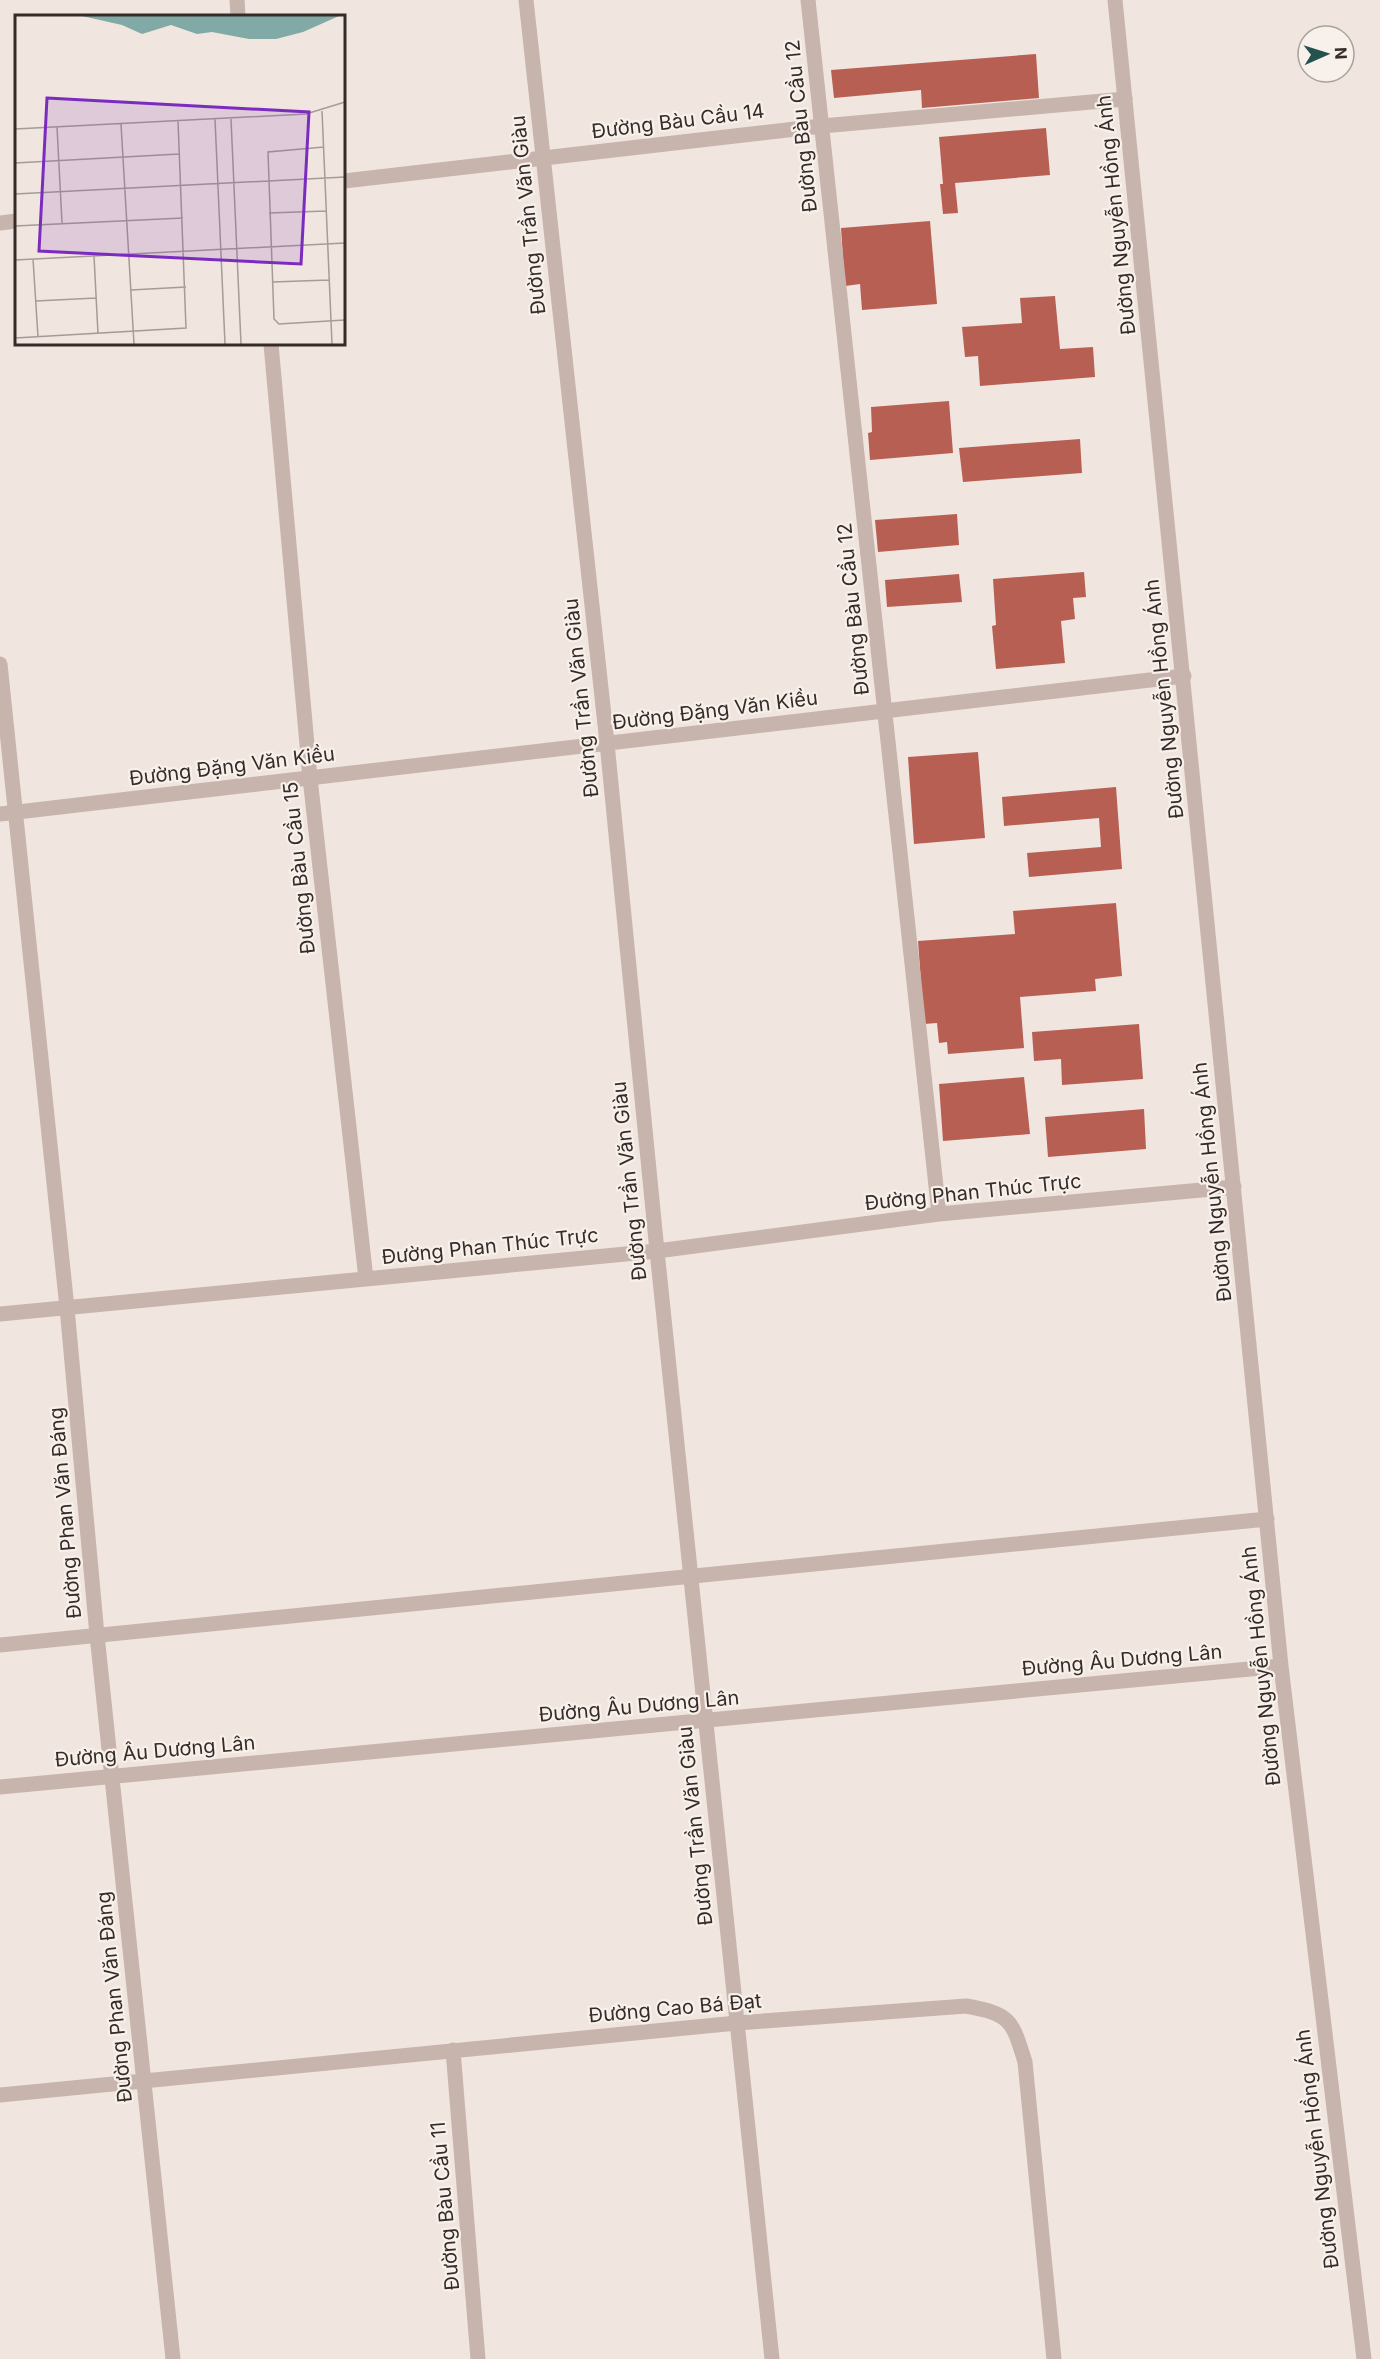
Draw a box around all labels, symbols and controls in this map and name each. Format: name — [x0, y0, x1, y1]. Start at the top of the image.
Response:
inset map — [15, 15, 345, 345]
north arrow — [1296, 24, 1356, 84]
street label: Đường Bàu Cầu 12 — [780, 39, 822, 213]
text: N — [1331, 47, 1351, 60]
street label: Đường Nguyễn Hồng Ánh — [1090, 94, 1141, 336]
street label: Đường Bàu Cầu 14 — [590, 98, 766, 144]
street label: Đường Trần Văn Giàu — [506, 114, 550, 316]
street label: Đường Bàu Cầu 12 — [832, 522, 874, 696]
street label: Đường Nguyễn Hồng Ánh — [1138, 578, 1189, 820]
street label: Đường Trần Văn Giàu — [559, 597, 603, 799]
street label: Đường Đặng Văn Kiều — [611, 685, 819, 735]
street label: Đường Đặng Văn Kiều — [128, 741, 336, 791]
street label: Đường Bàu Cầu 15 — [278, 781, 320, 955]
street label: Đường Nguyễn Hồng Ánh — [1186, 1061, 1237, 1303]
street label: Đường Trần Văn Giàu — [607, 1080, 651, 1282]
street label: Đường Phan Thúc Trực — [863, 1169, 1083, 1215]
street label: Đường Phan Thúc Trực — [380, 1223, 600, 1269]
street label: Đường Phan Văn Đáng — [44, 1406, 86, 1620]
street label: Đường Nguyễn Hồng Ánh — [1235, 1545, 1286, 1787]
street label: Đường Âu Dương Lân — [1021, 1639, 1223, 1681]
street label: Đường Âu Dương Lân — [538, 1685, 740, 1727]
street label: Đường Trần Văn Giàu — [673, 1725, 717, 1927]
street label: Đường Âu Dương Lân — [54, 1730, 256, 1772]
street label: Đường Phan Văn Đáng — [91, 1890, 137, 2104]
street label: Đường Cao Bá Đạt — [588, 1988, 763, 2028]
street label: Đường Nguyễn Hồng Ánh — [1289, 2028, 1344, 2270]
street label: Đường Bàu Cầu 11 — [426, 2121, 464, 2291]

